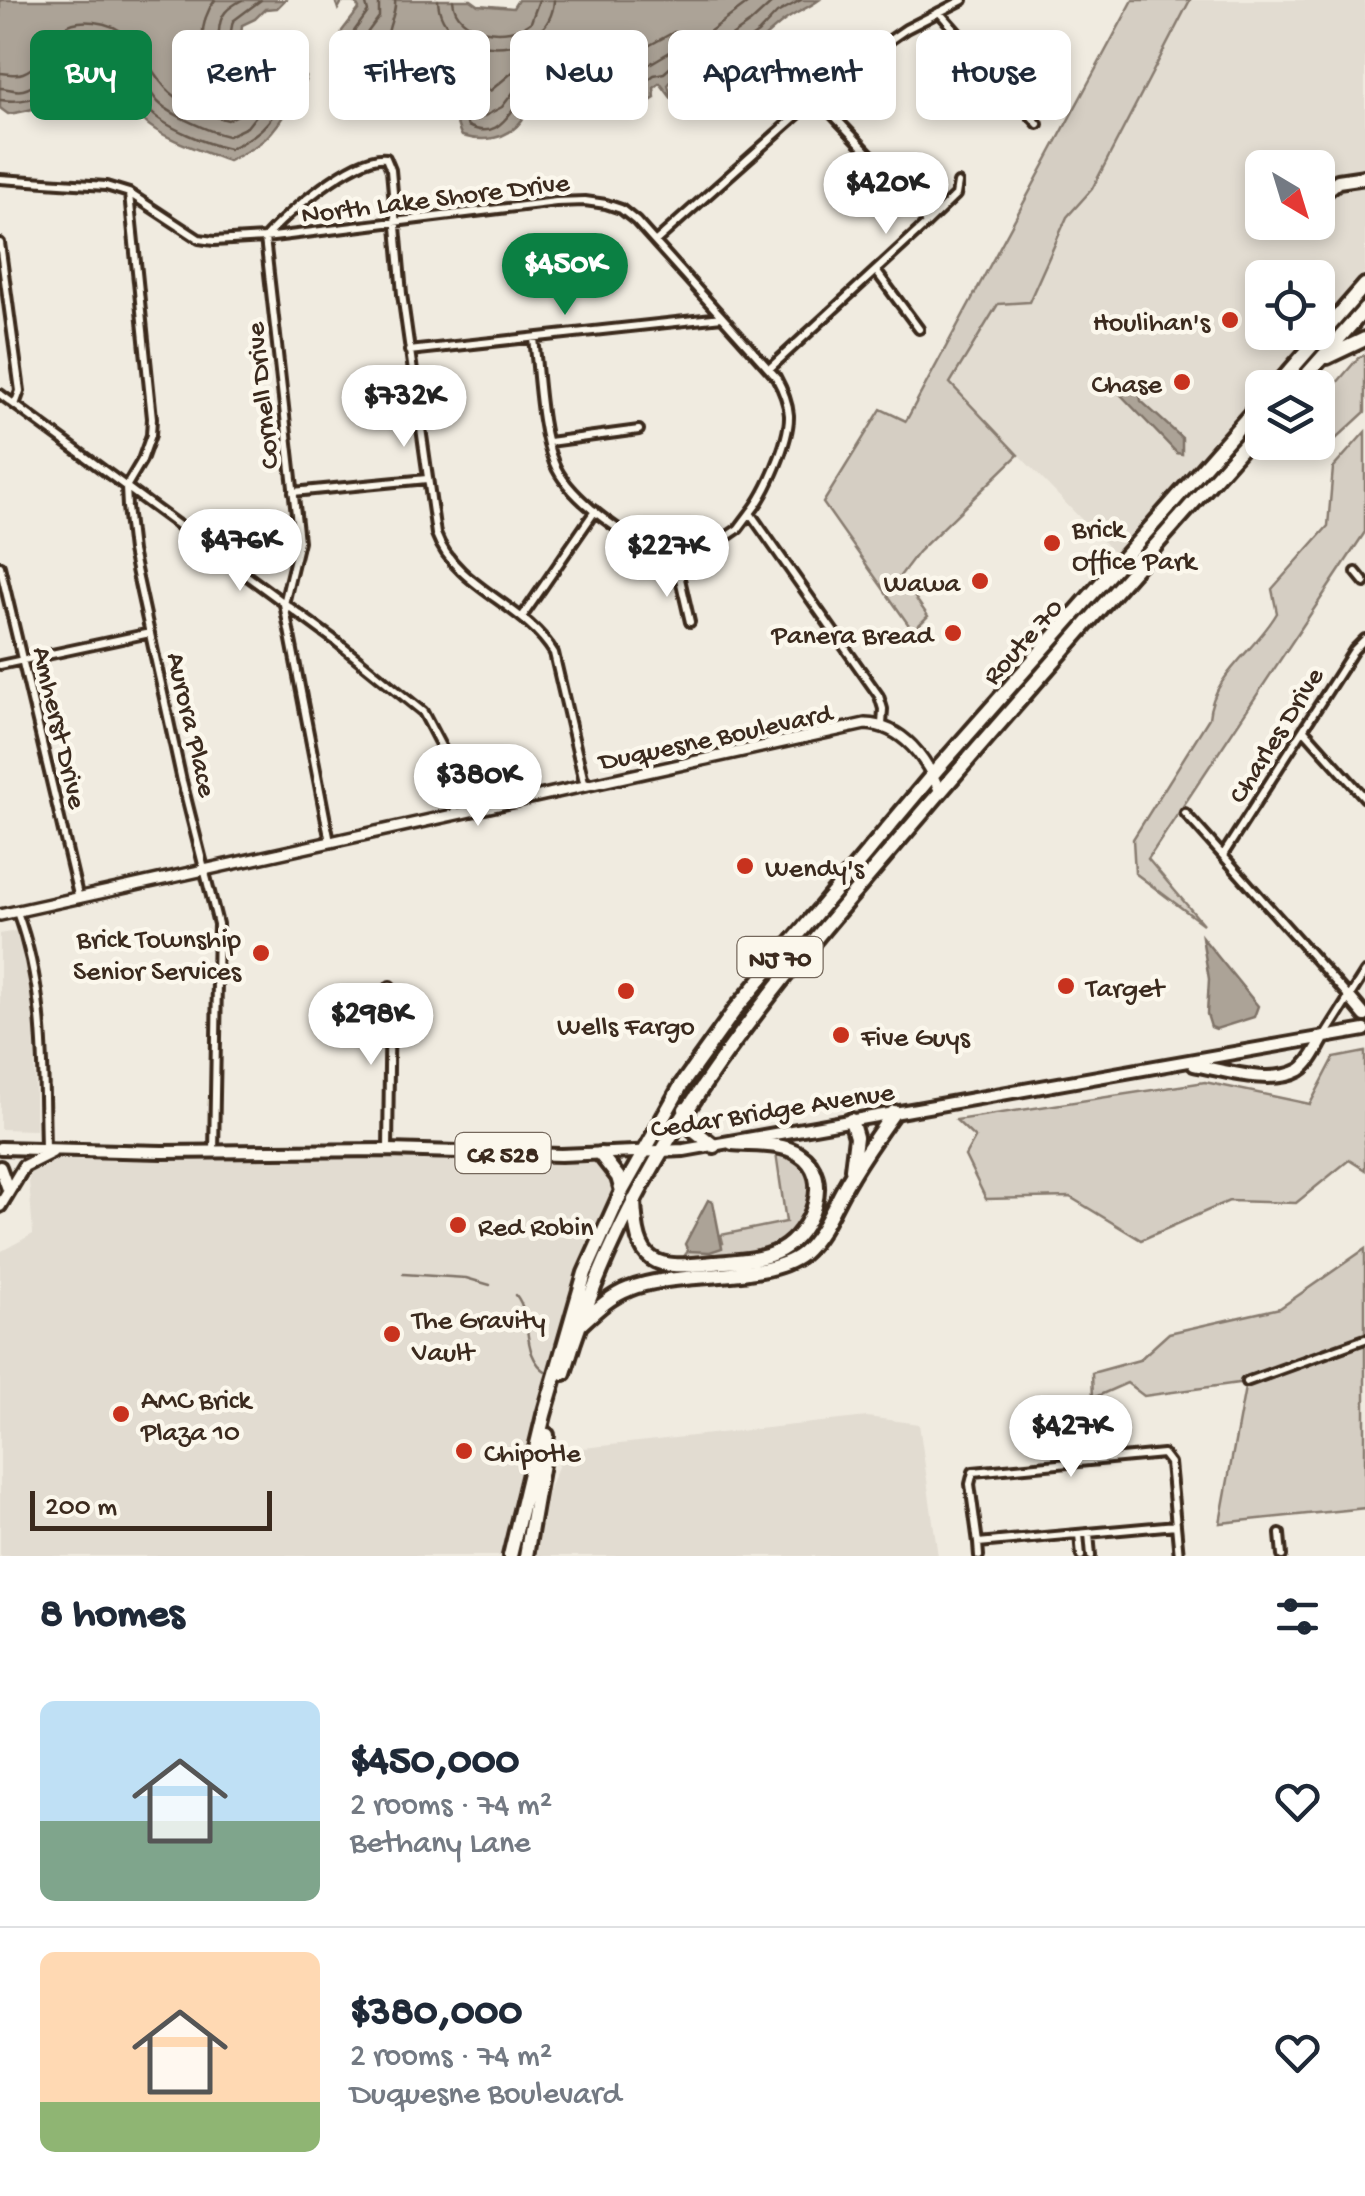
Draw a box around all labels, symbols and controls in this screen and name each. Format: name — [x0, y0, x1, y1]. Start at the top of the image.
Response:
chip: Buy — [30, 30, 152, 120]
chip: Rent — [172, 30, 309, 120]
chip: Filters — [329, 30, 490, 120]
chip: New — [510, 30, 648, 120]
chip: Apartment — [668, 30, 896, 120]
chip: House — [916, 30, 1071, 120]
north arrow — [1245, 150, 1335, 240]
map controls — [1245, 150, 1335, 460]
pin: $420K — [816, 152, 956, 237]
text: $420K — [846, 165, 927, 203]
street label: North Lake Shore Drive — [300, 168, 572, 233]
pin: $450K — [495, 233, 635, 318]
text: $450K — [524, 246, 606, 284]
button: locate — [1245, 260, 1335, 350]
place label: Houlihan's — [1093, 308, 1211, 341]
marker: Houlihan's — [1219, 309, 1241, 331]
street label: Cornell Drive — [240, 320, 289, 471]
pin: $732K — [334, 365, 474, 450]
place label: Chase — [1091, 370, 1163, 403]
button: layers — [1245, 370, 1335, 460]
marker: Chase — [1171, 371, 1193, 393]
text: $732K — [364, 378, 444, 416]
pin: $476K — [170, 509, 310, 594]
pin: $227K — [597, 515, 737, 600]
place label: Brick Office Park — [1071, 515, 1199, 580]
text: $476K — [200, 522, 280, 560]
text: $227K — [627, 528, 707, 566]
marker: Brick Office Park — [1041, 532, 1063, 554]
place label: Wawa — [883, 569, 961, 602]
marker: Wawa — [969, 570, 991, 592]
street label: Route 70 — [977, 593, 1072, 693]
place label: Panera Bread — [771, 621, 936, 654]
marker: Panera Bread — [942, 622, 964, 644]
street label: Amherst Drive — [23, 644, 92, 813]
street label: Aurora Place — [157, 650, 222, 801]
street label: Charles Drive — [1223, 662, 1333, 811]
street label: Duquesne Boulevard — [595, 698, 838, 781]
pin: $380K — [408, 744, 548, 829]
text: $380K — [436, 757, 520, 795]
place label: Wendy's — [765, 854, 865, 887]
marker: Wendy's — [734, 855, 756, 877]
place label: Brick Township Senior Services — [73, 925, 242, 990]
road number: NJ 70 — [738, 937, 822, 977]
marker: Brick Township Senior Services — [250, 942, 272, 964]
place label: Target — [1084, 974, 1167, 1007]
marker: Target — [1055, 975, 1077, 997]
marker: Wells Fargo — [615, 980, 637, 1002]
pin: $298K — [301, 983, 441, 1068]
text: $298K — [330, 996, 412, 1034]
place label: Wells Fargo — [557, 1012, 695, 1045]
place label: Five Guys — [860, 1023, 970, 1056]
marker: Five Guys — [830, 1024, 852, 1046]
street label: Cedar Bridge Avenue — [649, 1077, 897, 1148]
road number: CR 528 — [456, 1133, 550, 1173]
place label: Red Robin — [478, 1213, 594, 1246]
marker: Red Robin — [447, 1214, 469, 1236]
place label: The Gravity Vault — [410, 1306, 546, 1371]
marker: The Gravity Vault — [381, 1323, 403, 1345]
place label: AMC Brick Plaza 10 — [140, 1386, 254, 1451]
pin: $427K — [1001, 1395, 1141, 1480]
marker: AMC Brick Plaza 10 — [110, 1403, 132, 1425]
text: $427K — [1031, 1408, 1111, 1446]
place label: Chipotle — [484, 1439, 581, 1472]
marker: Chipotle — [453, 1440, 475, 1462]
scale bar — [30, 1486, 272, 1530]
text: 200 m — [45, 1492, 117, 1525]
icon: filters — [1270, 1589, 1325, 1644]
text: 8 homes — [40, 1592, 184, 1641]
text: $450,000 — [350, 1739, 519, 1788]
icon: home — [120, 1741, 240, 1861]
icon: heart — [1270, 1774, 1325, 1829]
text: 2 rooms · 74 m² — [350, 1788, 552, 1826]
text: Bethany Lane — [350, 1826, 531, 1864]
text: $380,000 — [350, 1990, 522, 2039]
icon: home — [120, 1992, 240, 2112]
icon: heart — [1270, 2025, 1325, 2080]
text: 2 rooms · 74 m² — [350, 2039, 552, 2077]
text: Duquesne Boulevard — [350, 2077, 621, 2115]

